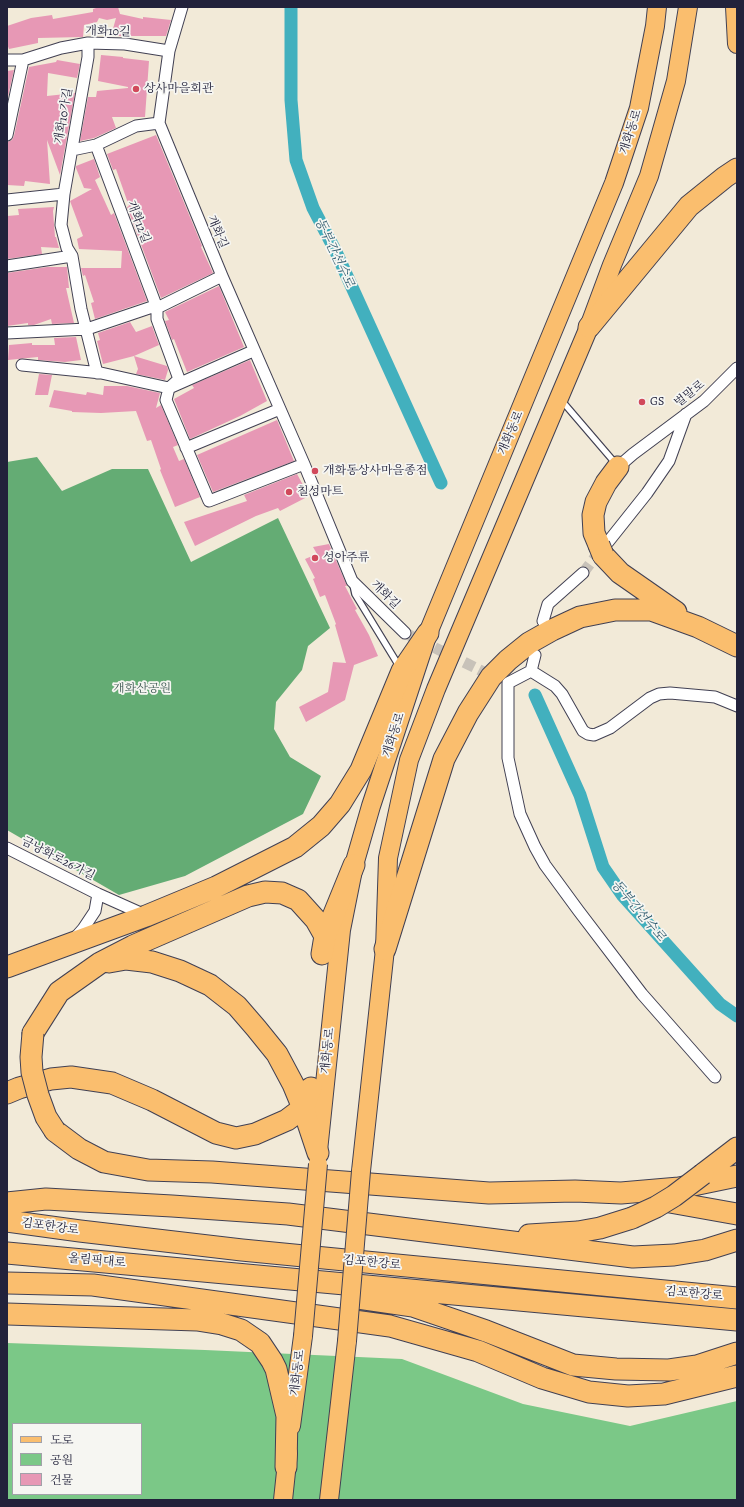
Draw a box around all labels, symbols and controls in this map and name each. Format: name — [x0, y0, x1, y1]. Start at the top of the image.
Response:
street label: 개화10길 — [85, 24, 131, 40]
place label: 상사마을회관 — [144, 82, 214, 96]
marker: 상사마을회관 — [131, 84, 141, 94]
street label: 개화10가길 — [52, 87, 76, 145]
street label: 개화동로 — [617, 108, 645, 156]
street label: 개화12길 — [123, 199, 153, 245]
street label: 개화길 — [204, 213, 230, 251]
water label: 동부간선수로 — [311, 216, 357, 290]
street label: 벌말로 — [672, 377, 708, 411]
place label: GS — [650, 395, 664, 409]
marker: GS — [637, 397, 647, 407]
street label: 개화동로 — [495, 409, 527, 457]
place label: 개화동상사마을종점 — [323, 464, 427, 478]
marker: 개화동상사마을종점 — [310, 466, 320, 476]
place label: 칠성마트 — [297, 485, 343, 499]
marker: 칠성마트 — [284, 487, 294, 497]
place label: 성아주류 — [323, 551, 369, 565]
marker: 성아주류 — [310, 553, 320, 563]
street label: 개화길 — [367, 578, 403, 612]
park label: 개화산공원 — [113, 682, 171, 696]
street label: 개화동로 — [380, 711, 408, 759]
street label: 금낭화로26가길 — [19, 834, 97, 884]
water label: 동부간선수로 — [608, 877, 668, 945]
street label: 개화동로 — [318, 1027, 338, 1075]
street label: 김포한강로 — [20, 1216, 80, 1238]
street label: 올림픽대로 — [68, 1251, 126, 1271]
street label: 김포한강로 — [342, 1253, 402, 1273]
street label: 김포한강로 — [665, 1284, 723, 1304]
street label: 개화동로 — [288, 1349, 308, 1397]
legend — [12, 1423, 142, 1495]
text: 도로 — [50, 1432, 73, 1448]
text: 공원 — [50, 1452, 73, 1468]
text: 건물 — [50, 1472, 73, 1488]

